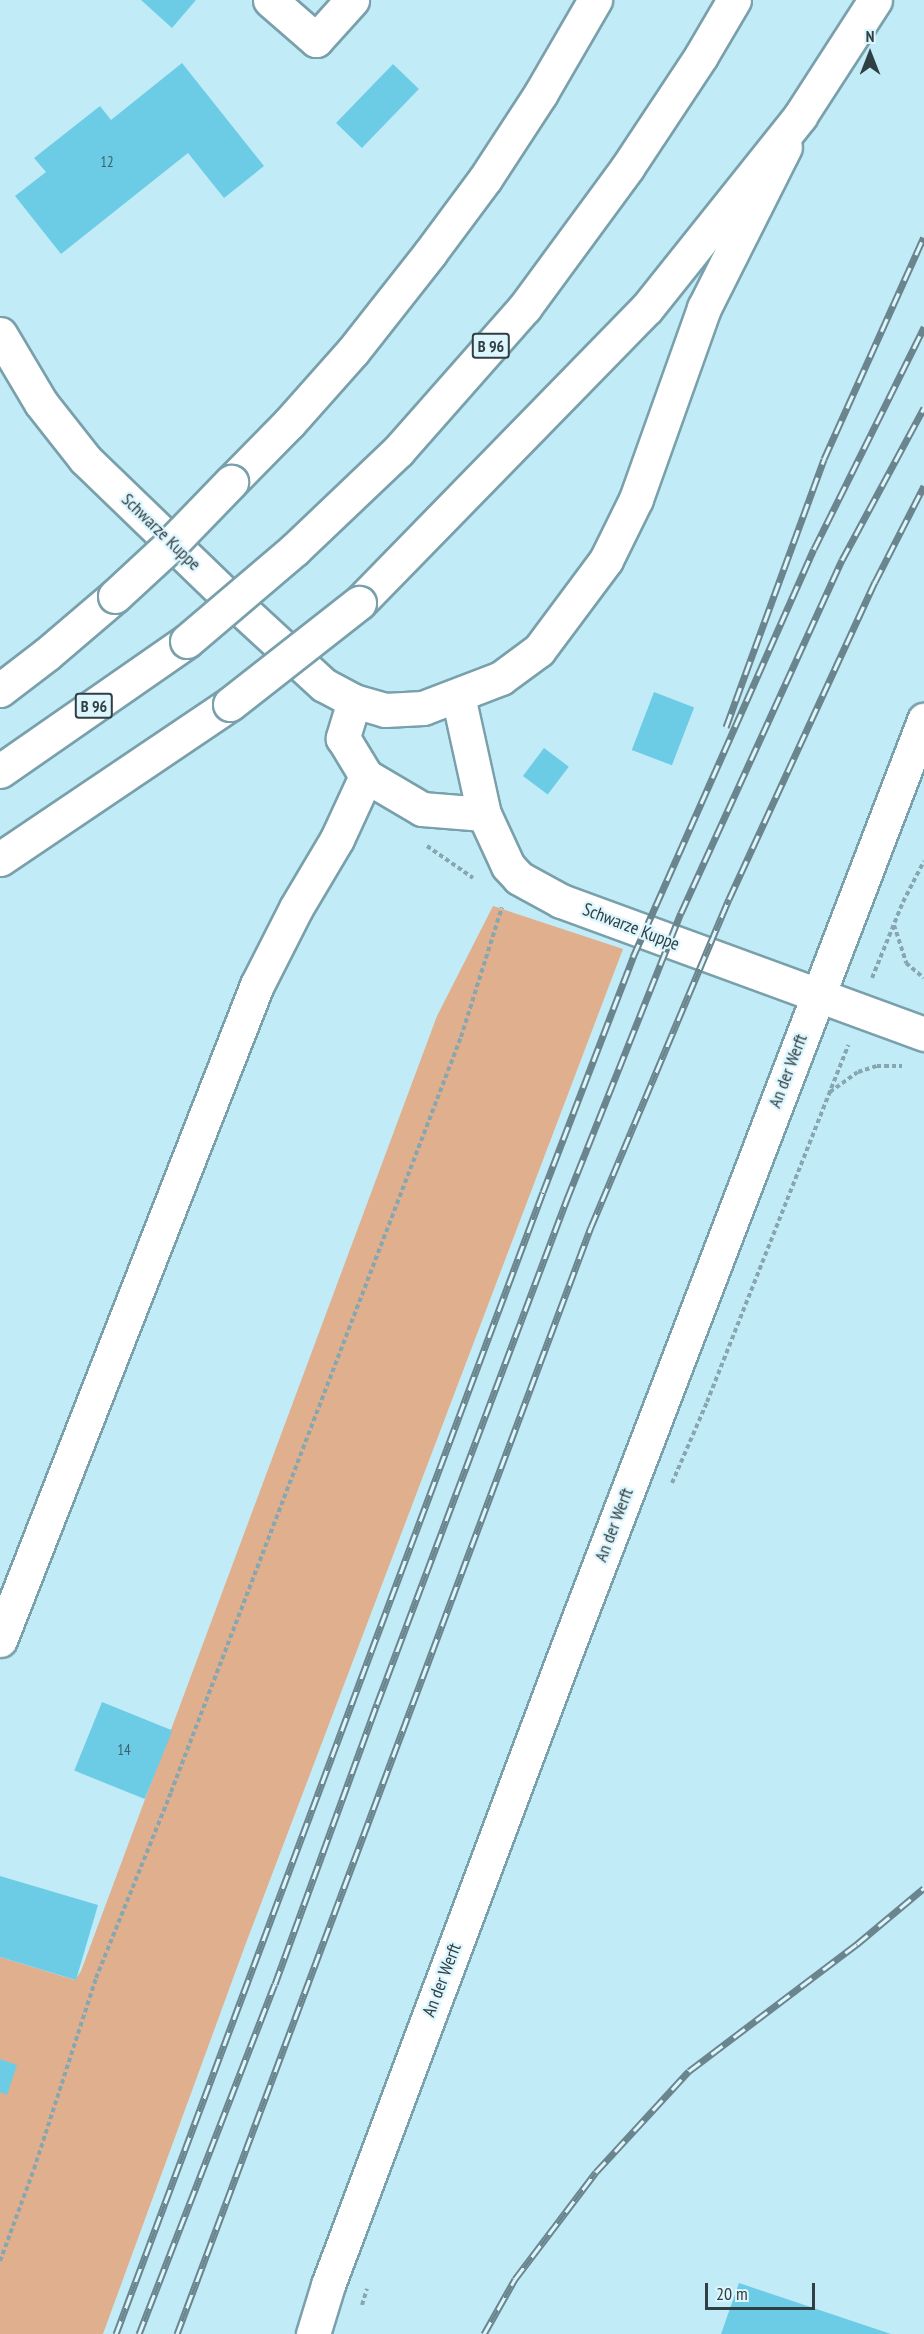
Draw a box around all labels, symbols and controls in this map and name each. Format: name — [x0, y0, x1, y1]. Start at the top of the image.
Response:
north arrow — [840, 24, 900, 84]
text: N — [866, 26, 874, 46]
house number: 12 — [100, 153, 114, 171]
road number: B 96 — [472, 333, 510, 359]
street label: Schwarze Kuppe — [117, 489, 205, 575]
road number: B 96 — [74, 693, 113, 719]
street label: Schwarze Kuppe — [580, 899, 682, 955]
street label: An der Werft — [764, 1031, 812, 1111]
street label: An der Werft — [590, 1485, 638, 1565]
house number: 14 — [117, 1741, 131, 1759]
street label: An der Werft — [418, 1940, 466, 2020]
scale bar — [708, 2271, 818, 2309]
text: 20 m — [716, 2282, 748, 2305]

